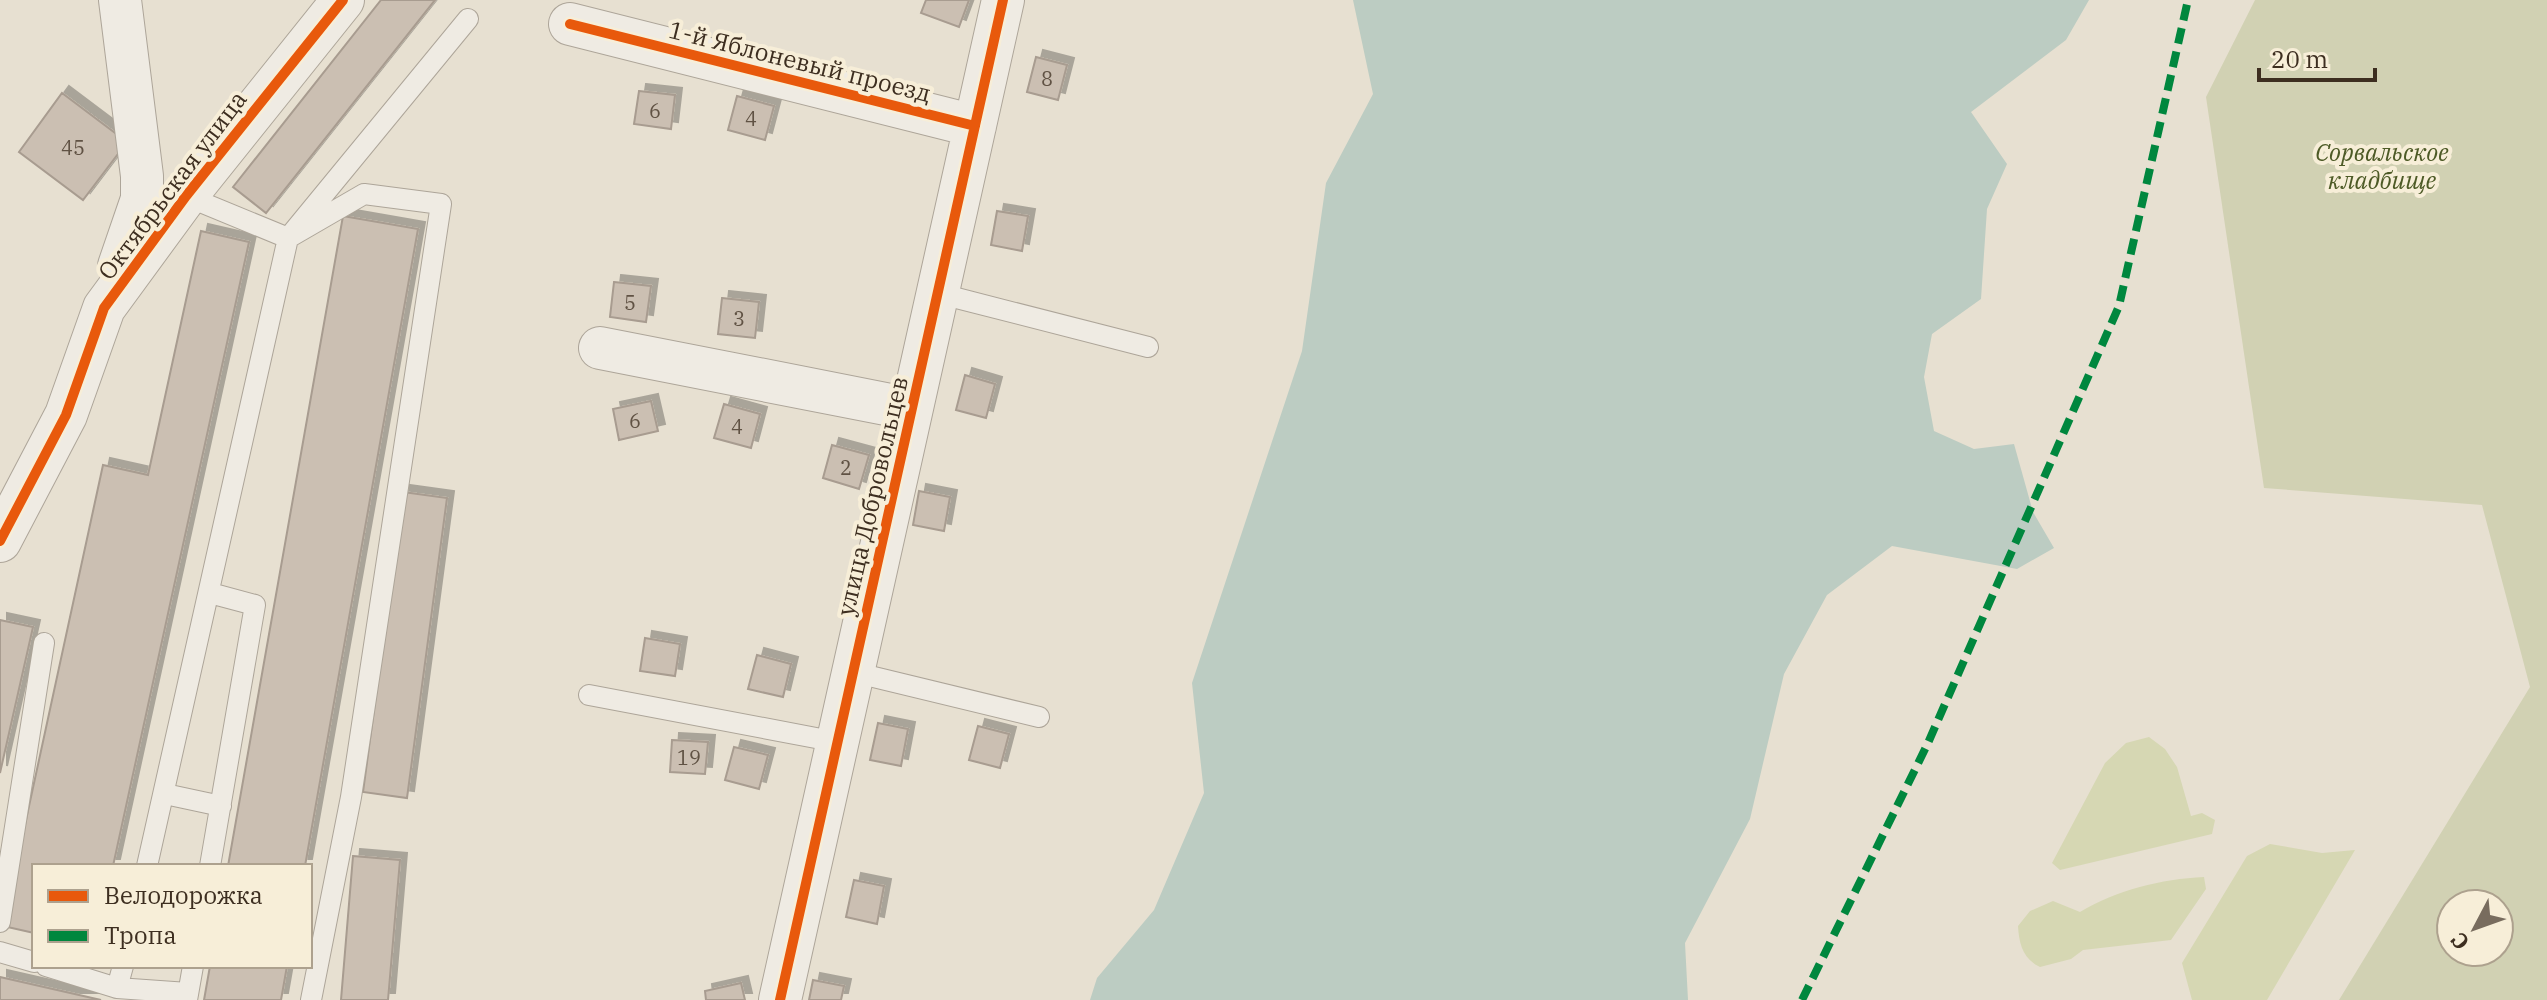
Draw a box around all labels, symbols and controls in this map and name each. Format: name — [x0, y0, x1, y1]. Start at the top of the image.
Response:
street label: 1-й Яблоневый проезд — [666, 13, 934, 109]
scale bar — [2259, 32, 2375, 82]
text: 20 m — [2271, 43, 2328, 75]
house number: 8 — [1041, 65, 1053, 92]
street label: Октябрьская улица — [90, 84, 254, 286]
house number: 6 — [649, 97, 661, 124]
house number: 4 — [745, 105, 757, 132]
house number: 45 — [61, 134, 85, 161]
park label: Сорвальское кладбище — [2315, 136, 2449, 196]
house number: 5 — [624, 289, 636, 316]
house number: 3 — [733, 305, 745, 332]
street label: улица Добровольцев — [829, 373, 915, 619]
house number: 6 — [629, 407, 641, 434]
house number: 4 — [731, 413, 743, 440]
house number: 2 — [840, 454, 852, 481]
house number: 19 — [677, 744, 701, 771]
legend — [32, 864, 312, 968]
text: Велодорожка — [104, 879, 263, 911]
north arrow — [2435, 888, 2515, 968]
text: Тропа — [104, 919, 176, 951]
text: С — [2444, 926, 2475, 956]

